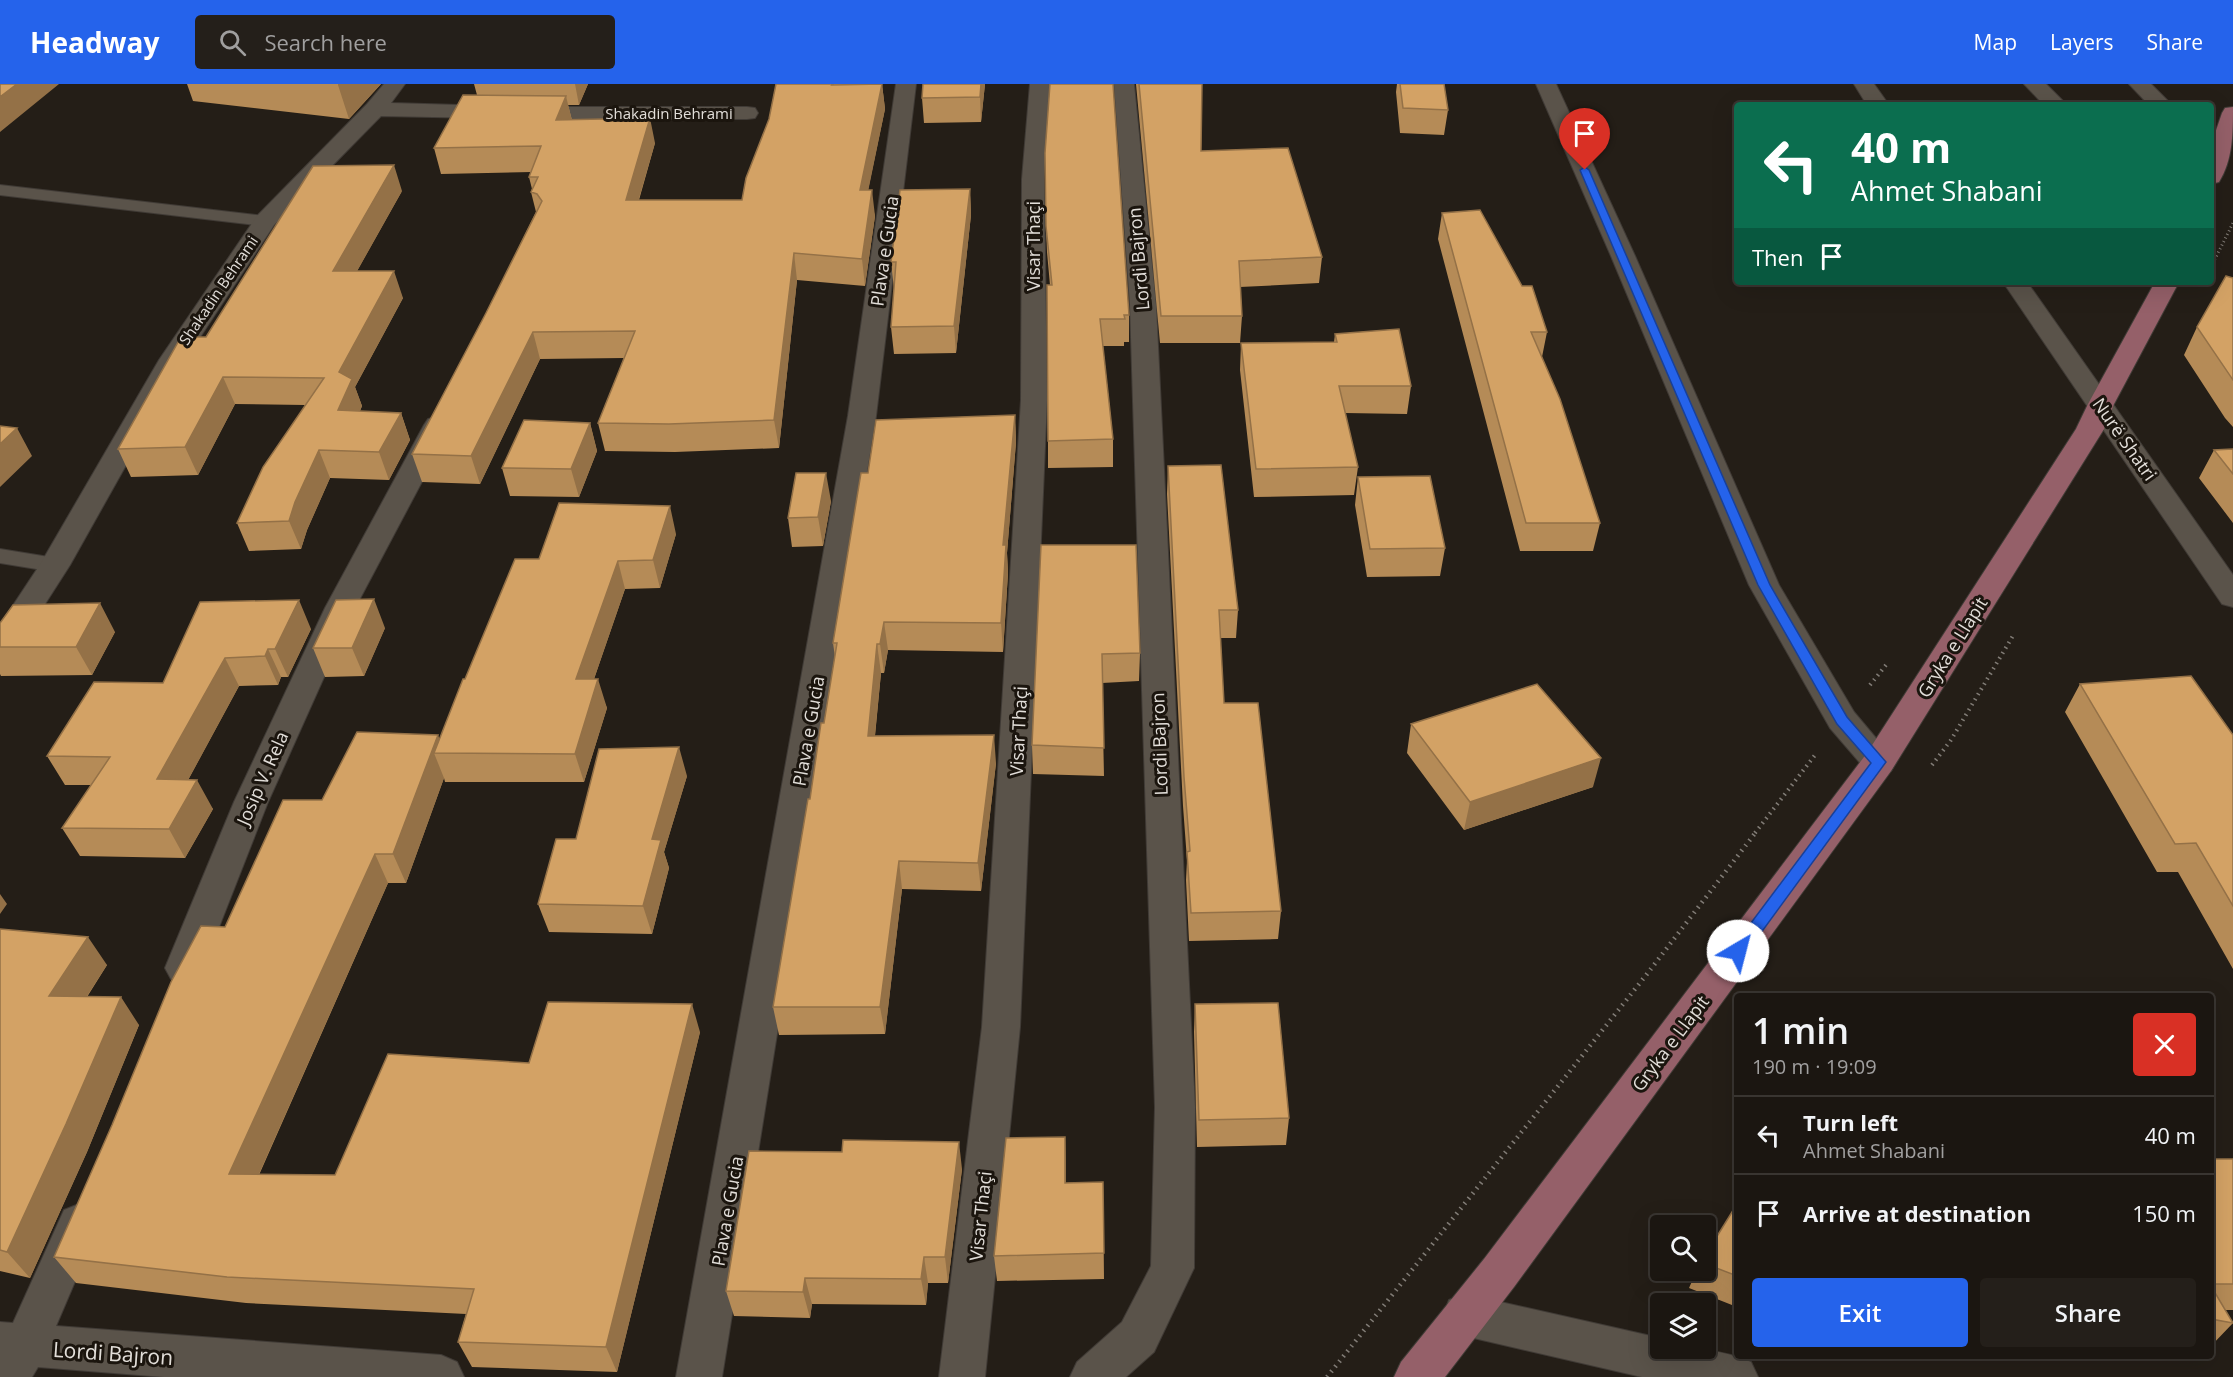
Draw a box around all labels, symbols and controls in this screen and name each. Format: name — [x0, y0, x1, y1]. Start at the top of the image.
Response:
search box — [195, 15, 615, 69]
text: Headway — [30, 23, 159, 61]
icon: search — [216, 26, 249, 59]
text: Search here — [264, 27, 387, 57]
text: Map — [1974, 28, 2017, 56]
text: Layers — [2050, 28, 2114, 56]
text: Share — [2147, 28, 2203, 56]
street label: Shakadin Behrami — [605, 103, 733, 123]
pin — [1559, 108, 1610, 170]
icon: arrive — [1568, 117, 1601, 150]
text: 40 m — [1851, 118, 1951, 175]
icon: left — [1752, 126, 1830, 204]
text: Ahmet Shabani — [1851, 172, 2043, 209]
street label: Plava e Gucia — [864, 194, 904, 308]
street label: Visar Thaçi — [1021, 201, 1045, 291]
street label: Lordi Bajron — [1122, 207, 1154, 311]
street label: Shakadin Behrami — [174, 232, 262, 348]
icon: arrive — [1815, 240, 1848, 273]
text: Then — [1752, 242, 1803, 272]
street label: Nurë Shatri — [2088, 393, 2162, 485]
street label: Gryka e Llapit — [1912, 592, 1992, 702]
street label: Plava e Gucia — [787, 674, 829, 788]
street label: Visar Thaçi — [1004, 685, 1032, 777]
street label: Lordi Bajron — [1145, 692, 1173, 796]
street label: Josip V. Rela — [230, 727, 293, 831]
position arrow — [1706, 919, 1770, 983]
street label: Gryka e Llapit — [1626, 990, 1714, 1096]
text: 1 min — [1752, 1006, 1849, 1055]
button: close — [2133, 1013, 2196, 1076]
text: 190 m · 19:09 — [1752, 1053, 1877, 1080]
text: Turn left — [1803, 1107, 1898, 1137]
icon: left — [1752, 1119, 1785, 1152]
text: 40 m — [2145, 1120, 2196, 1150]
text: Ahmet Shabani — [1803, 1137, 1945, 1164]
street label: Plava e Gucia — [706, 1154, 748, 1268]
street label: Visar Thaçi — [963, 1170, 997, 1262]
icon: arrive — [1752, 1197, 1785, 1230]
text: Arrive at destination — [1803, 1198, 2031, 1228]
text: 150 m — [2132, 1198, 2196, 1228]
map controls — [1650, 1215, 1716, 1359]
button: search — [1650, 1215, 1716, 1281]
button: Exit — [1752, 1278, 1968, 1347]
button: Share — [1980, 1278, 2196, 1347]
button: layers — [1650, 1293, 1716, 1359]
street label: Lordi Bajron — [52, 1335, 174, 1371]

